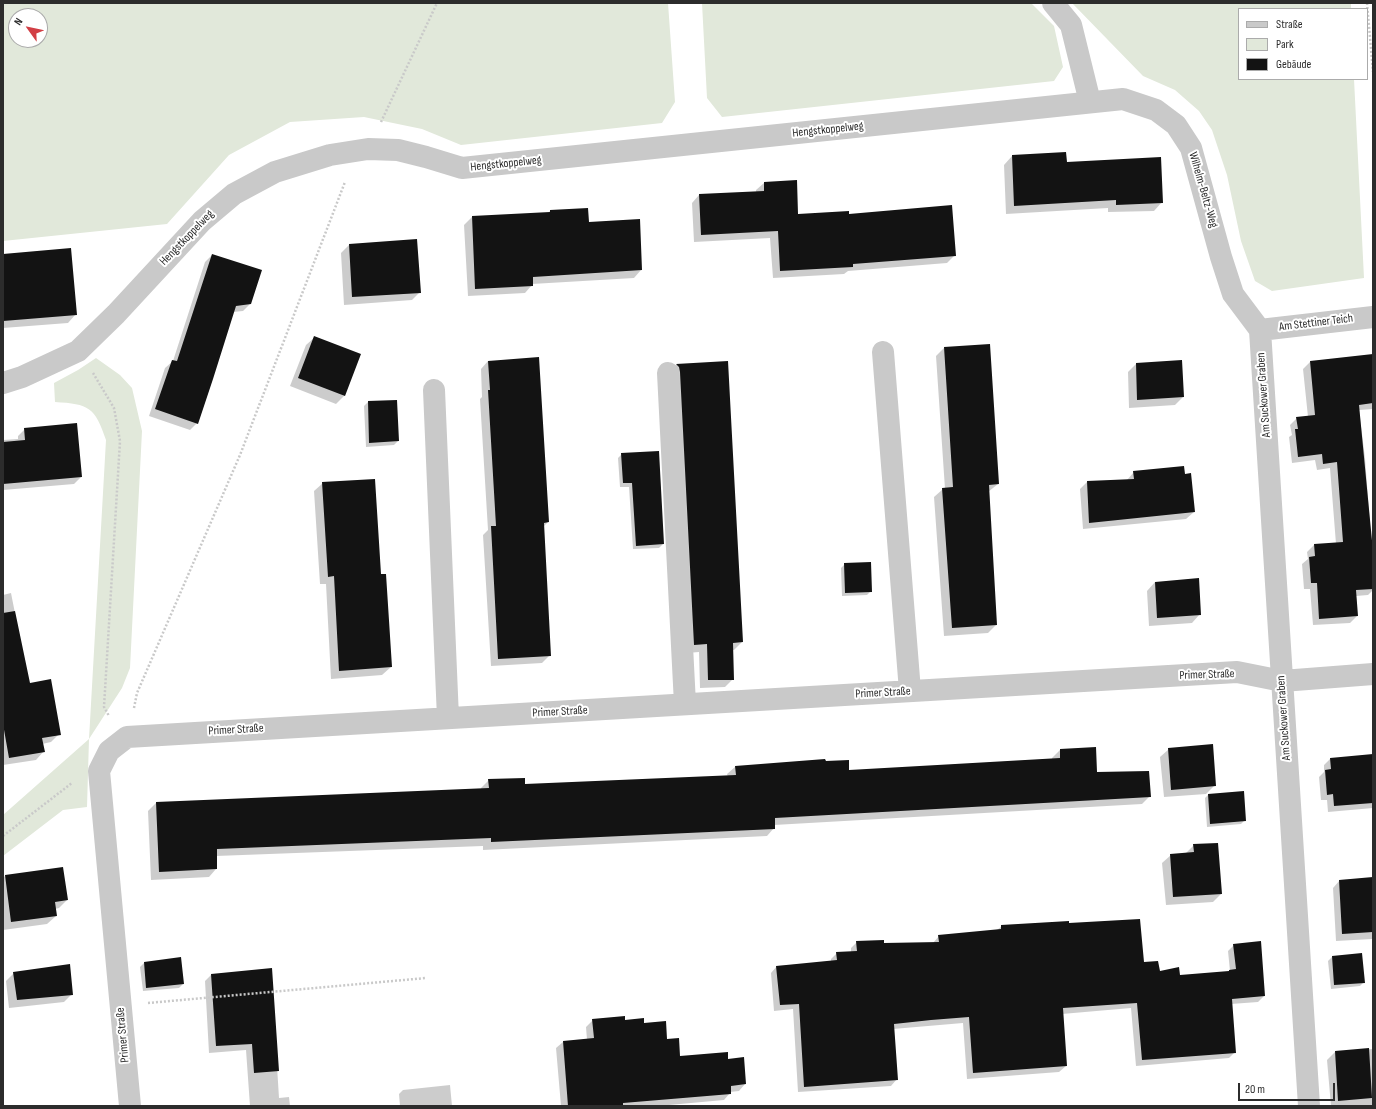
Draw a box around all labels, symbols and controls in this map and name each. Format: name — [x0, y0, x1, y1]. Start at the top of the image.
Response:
north arrow — [8, 8, 48, 48]
legend — [1238, 8, 1368, 80]
text: N — [11, 16, 25, 28]
text: Straße — [1276, 17, 1303, 32]
text: Park — [1276, 37, 1294, 52]
text: Gebäude — [1276, 57, 1311, 72]
street label: Hengstkoppelweg — [792, 119, 864, 141]
street label: Wilhelm-Beltz-Weg — [1185, 150, 1221, 230]
street label: Hengstkoppelweg — [470, 153, 542, 175]
street label: Hengstkoppelweg — [157, 207, 217, 269]
street label: Am Stettiner Teich — [1278, 311, 1354, 335]
street label: Am Suckower Graben — [1254, 352, 1274, 438]
street label: Primer Straße — [1179, 667, 1235, 683]
street label: Am Suckower Graben — [1274, 675, 1294, 761]
street label: Primer Straße — [855, 684, 911, 702]
street label: Primer Straße — [532, 703, 588, 721]
street label: Primer Straße — [208, 721, 264, 739]
street label: Primer Straße — [113, 1007, 133, 1063]
scale bar — [1240, 1075, 1337, 1101]
text: 20 m — [1245, 1082, 1265, 1097]

